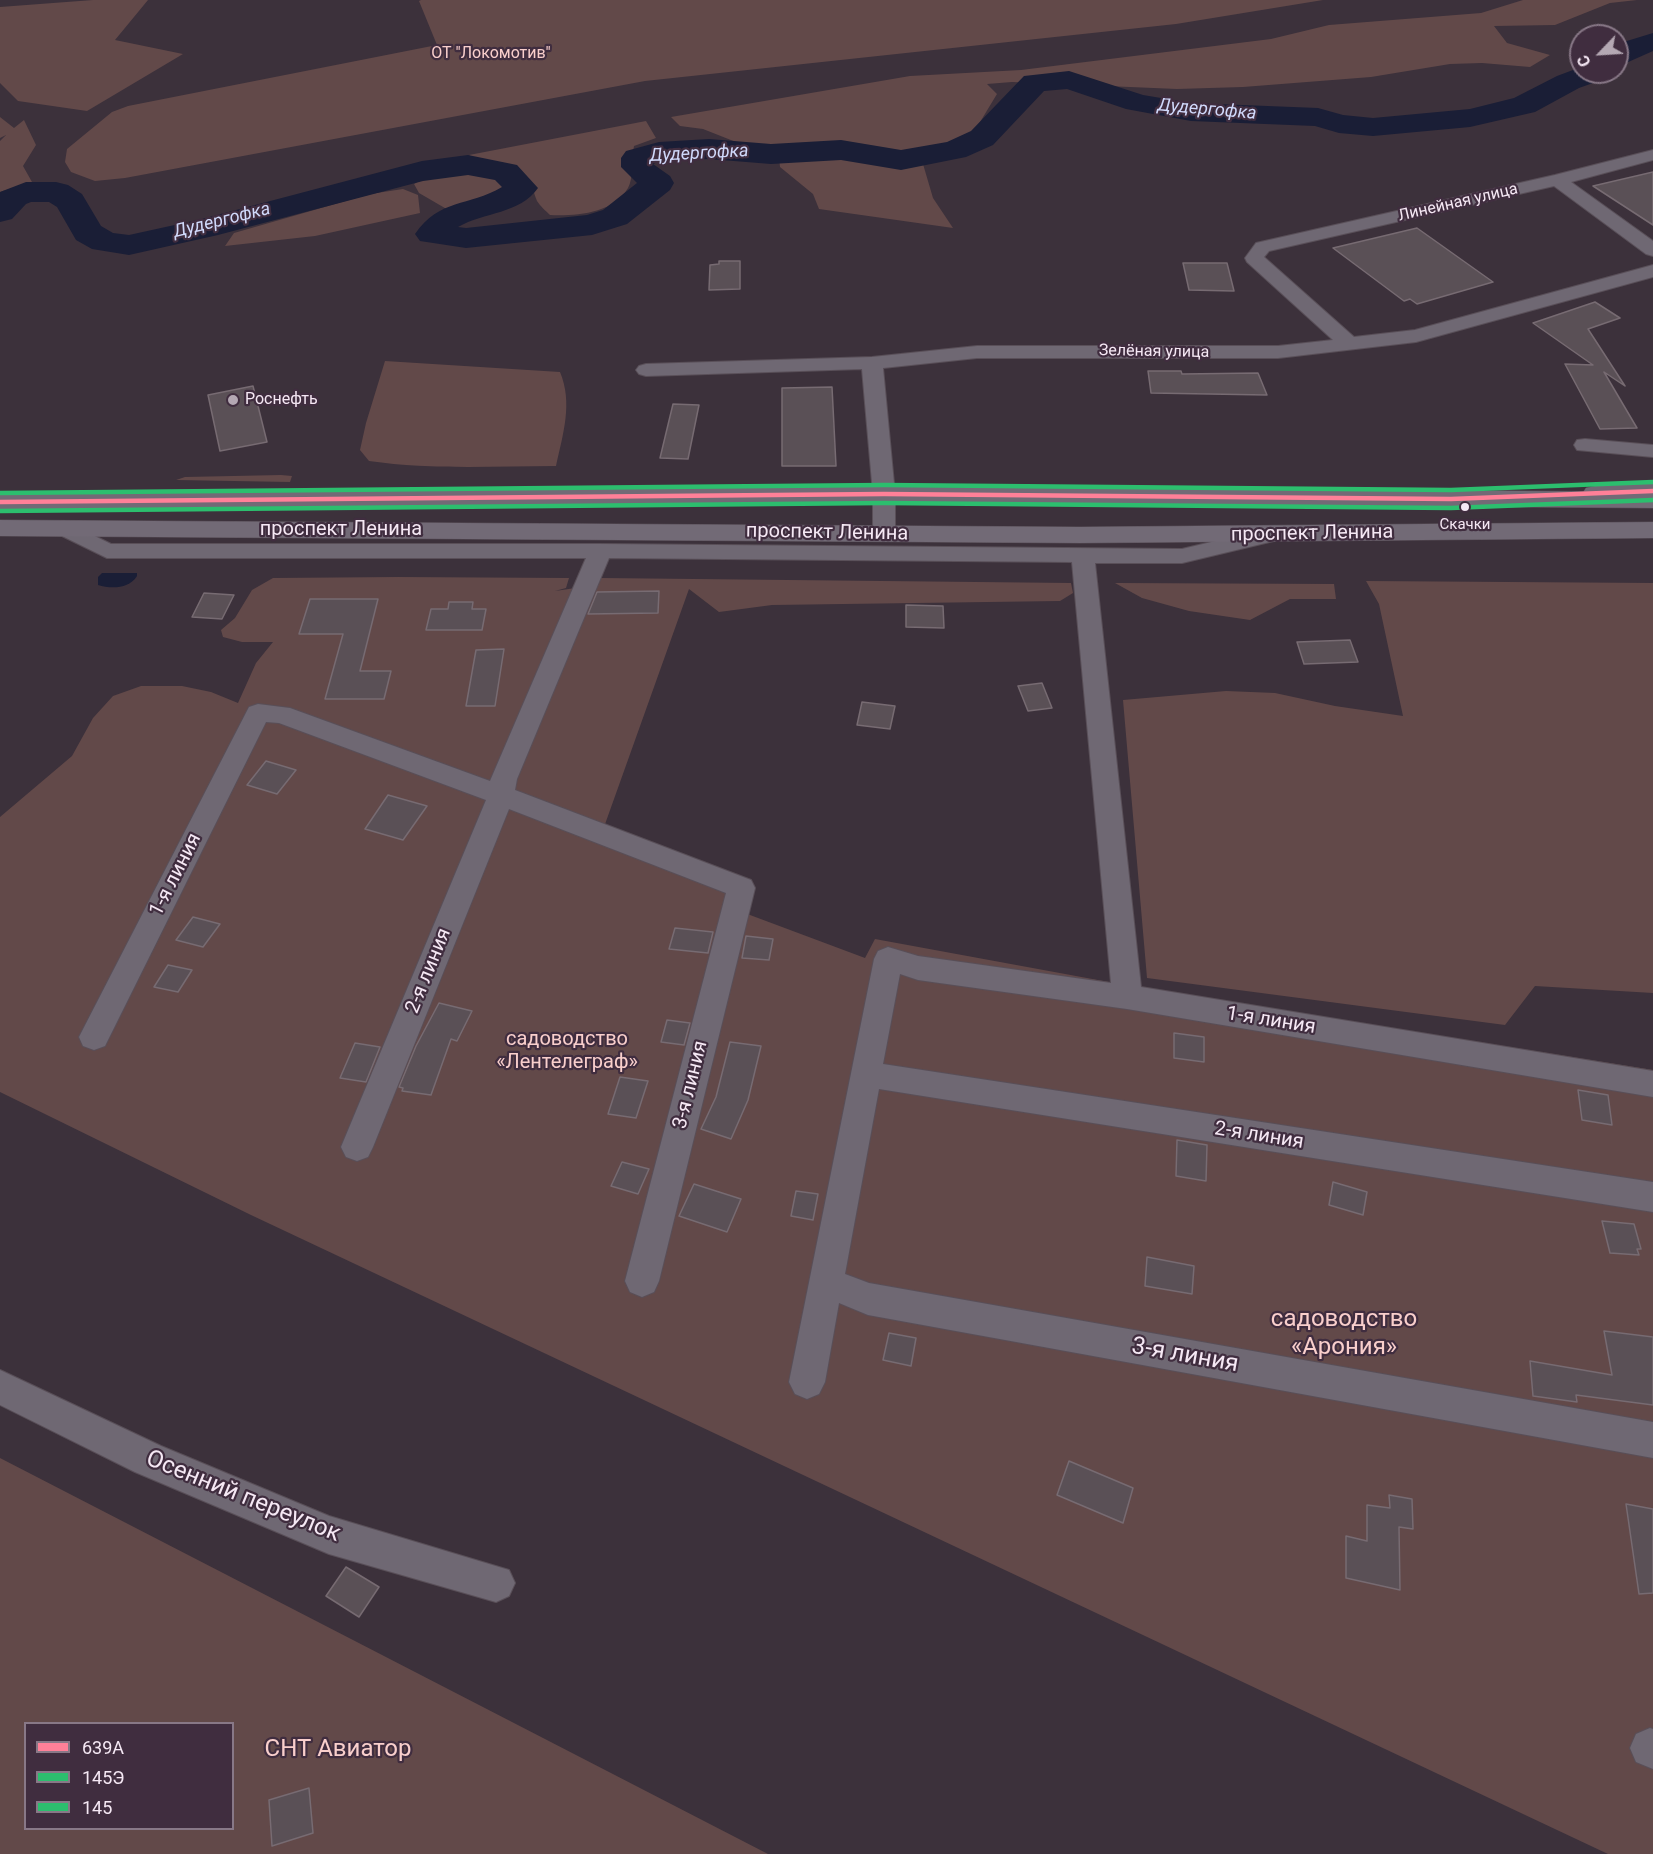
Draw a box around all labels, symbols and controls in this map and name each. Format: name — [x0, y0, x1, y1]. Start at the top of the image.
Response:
north arrow — [1569, 24, 1629, 84]
park label: ОТ "Локомотив" — [431, 44, 551, 64]
text: С — [1573, 52, 1595, 70]
water label: Дудергофка — [1157, 95, 1257, 125]
water label: Дудергофка — [649, 141, 749, 167]
street label: Линейная улица — [1396, 180, 1520, 226]
water label: Дудергофка — [171, 199, 273, 243]
street label: Зелёная улица — [1099, 341, 1209, 363]
place label: Роснефть — [245, 390, 318, 410]
marker: Роснефть — [226, 393, 240, 407]
marker: Скачки — [1459, 501, 1471, 513]
place label: Скачки — [1440, 516, 1490, 534]
street label: проспект Ленина — [260, 518, 422, 542]
street label: проспект Ленина — [746, 520, 908, 546]
street label: проспект Ленина — [1231, 521, 1393, 547]
street label: 1-я линия — [145, 830, 207, 920]
street label: 2-я линия — [401, 925, 457, 1017]
street label: 1-я линия — [1225, 1002, 1317, 1040]
park label: садоводство «Лентелеграф» — [496, 1028, 638, 1075]
street label: 3-я линия — [668, 1038, 714, 1132]
street label: 2-я линия — [1213, 1117, 1305, 1155]
park label: садоводство «Арония» — [1271, 1306, 1417, 1362]
street label: 3-я линия — [1129, 1332, 1241, 1380]
street label: Осенний переулок — [142, 1445, 344, 1549]
legend — [24, 1722, 234, 1830]
park label: СНТ Авиатор — [265, 1736, 411, 1764]
text: 639А — [82, 1737, 124, 1758]
text: 145Э — [82, 1767, 125, 1788]
text: 145 — [82, 1797, 112, 1818]

